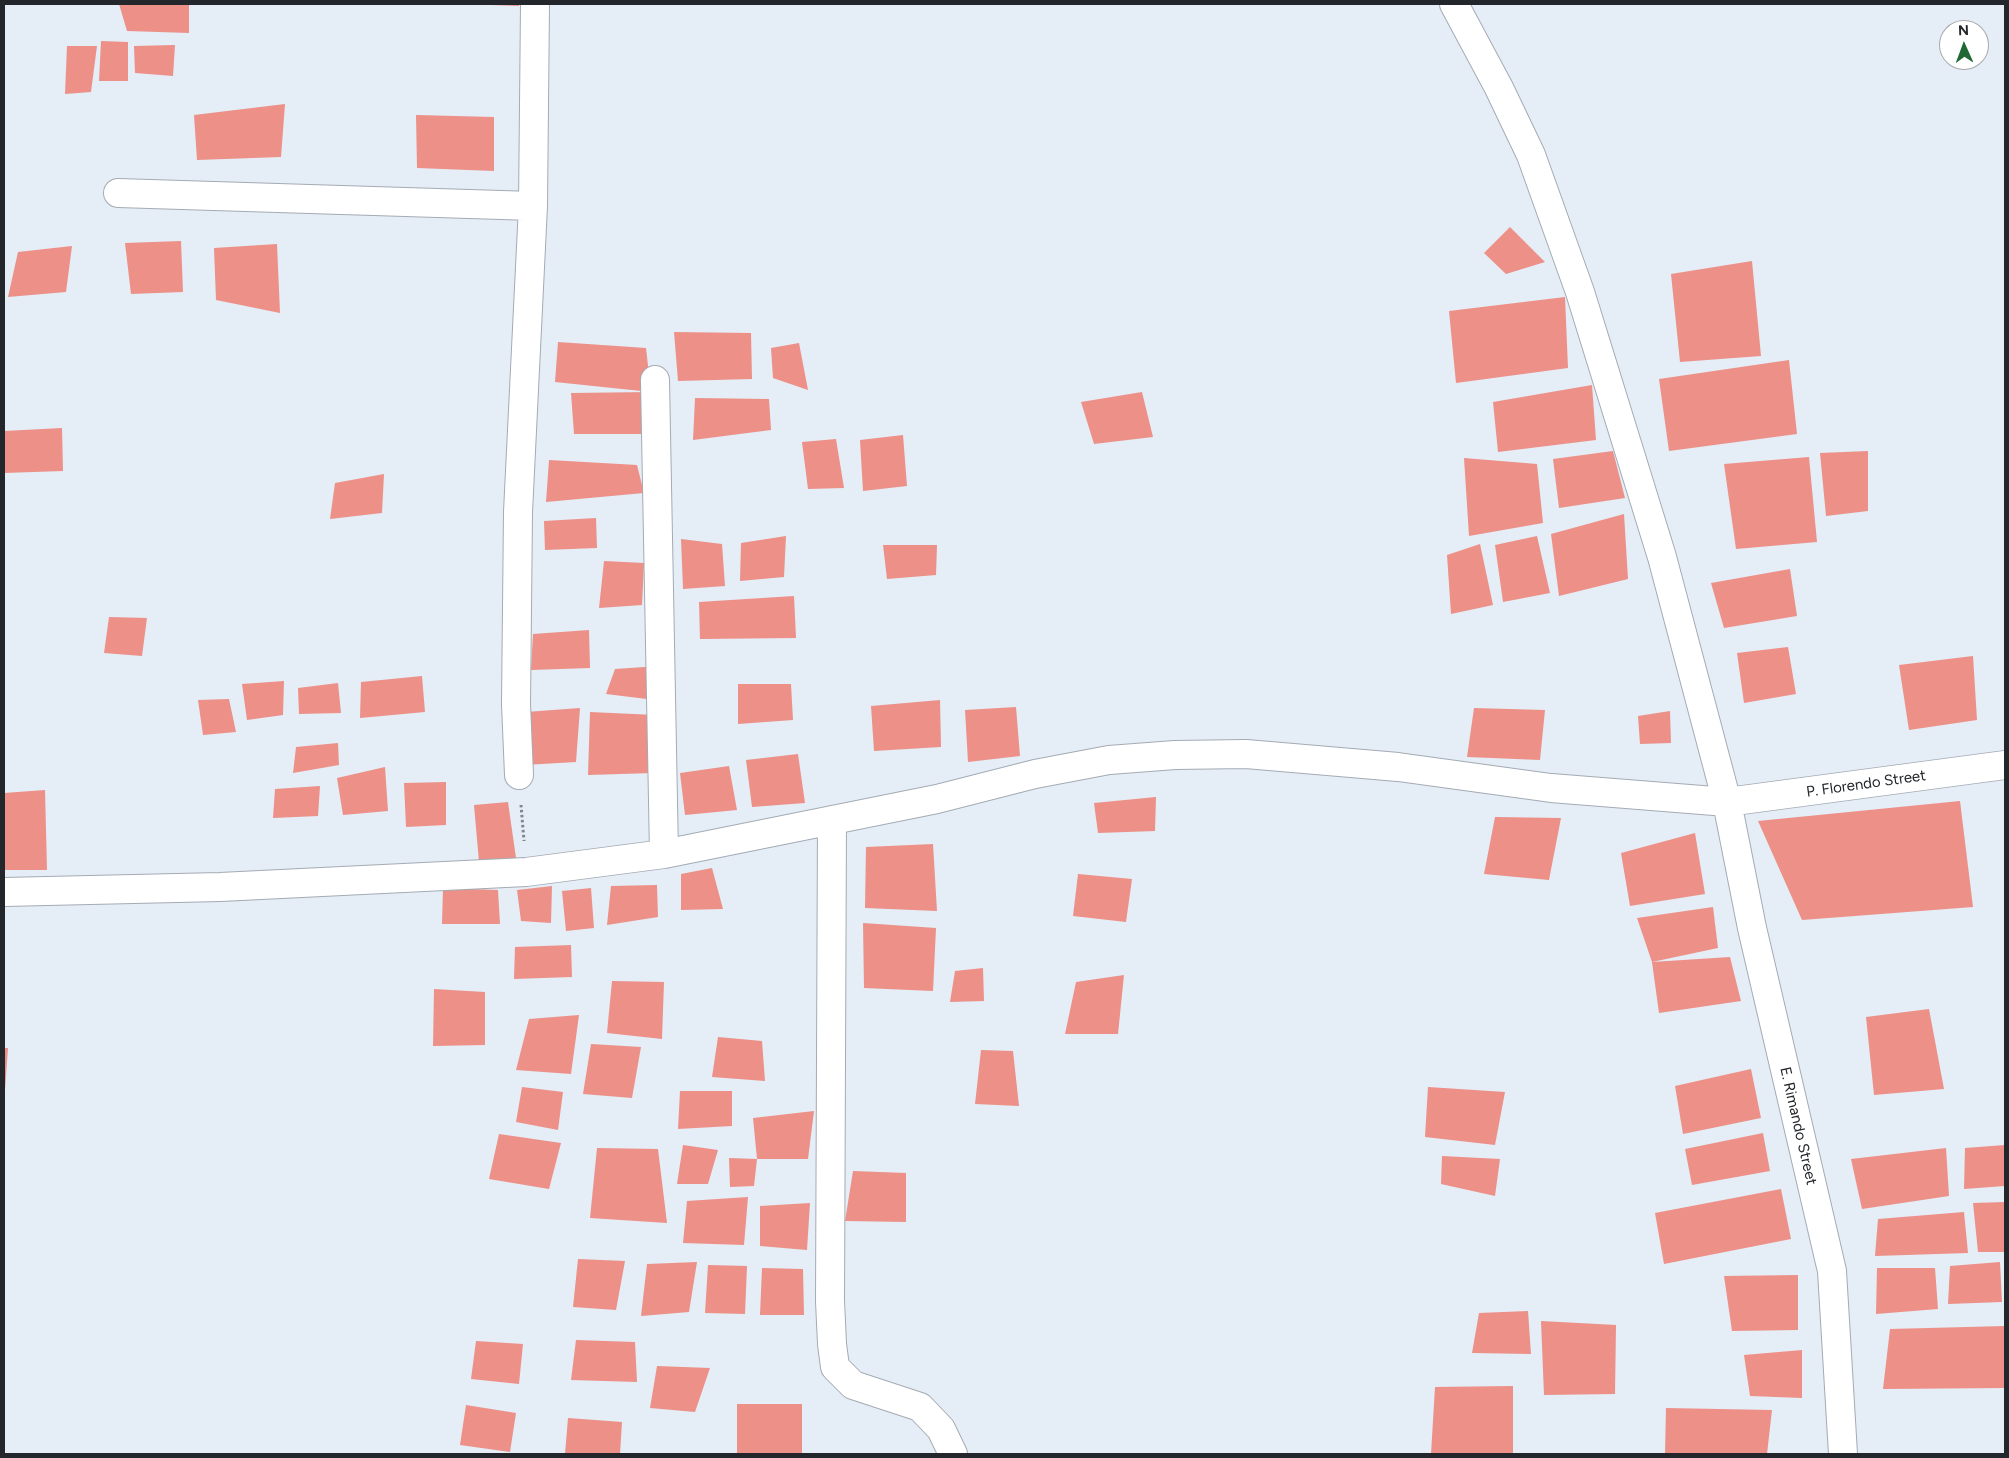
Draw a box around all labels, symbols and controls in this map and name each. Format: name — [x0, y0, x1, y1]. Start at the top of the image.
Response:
north arrow — [1939, 20, 1989, 70]
text: N — [1958, 22, 1969, 39]
street label: P. Florendo Street — [1805, 767, 1927, 801]
street label: E. Rimando Street — [1776, 1065, 1820, 1187]

